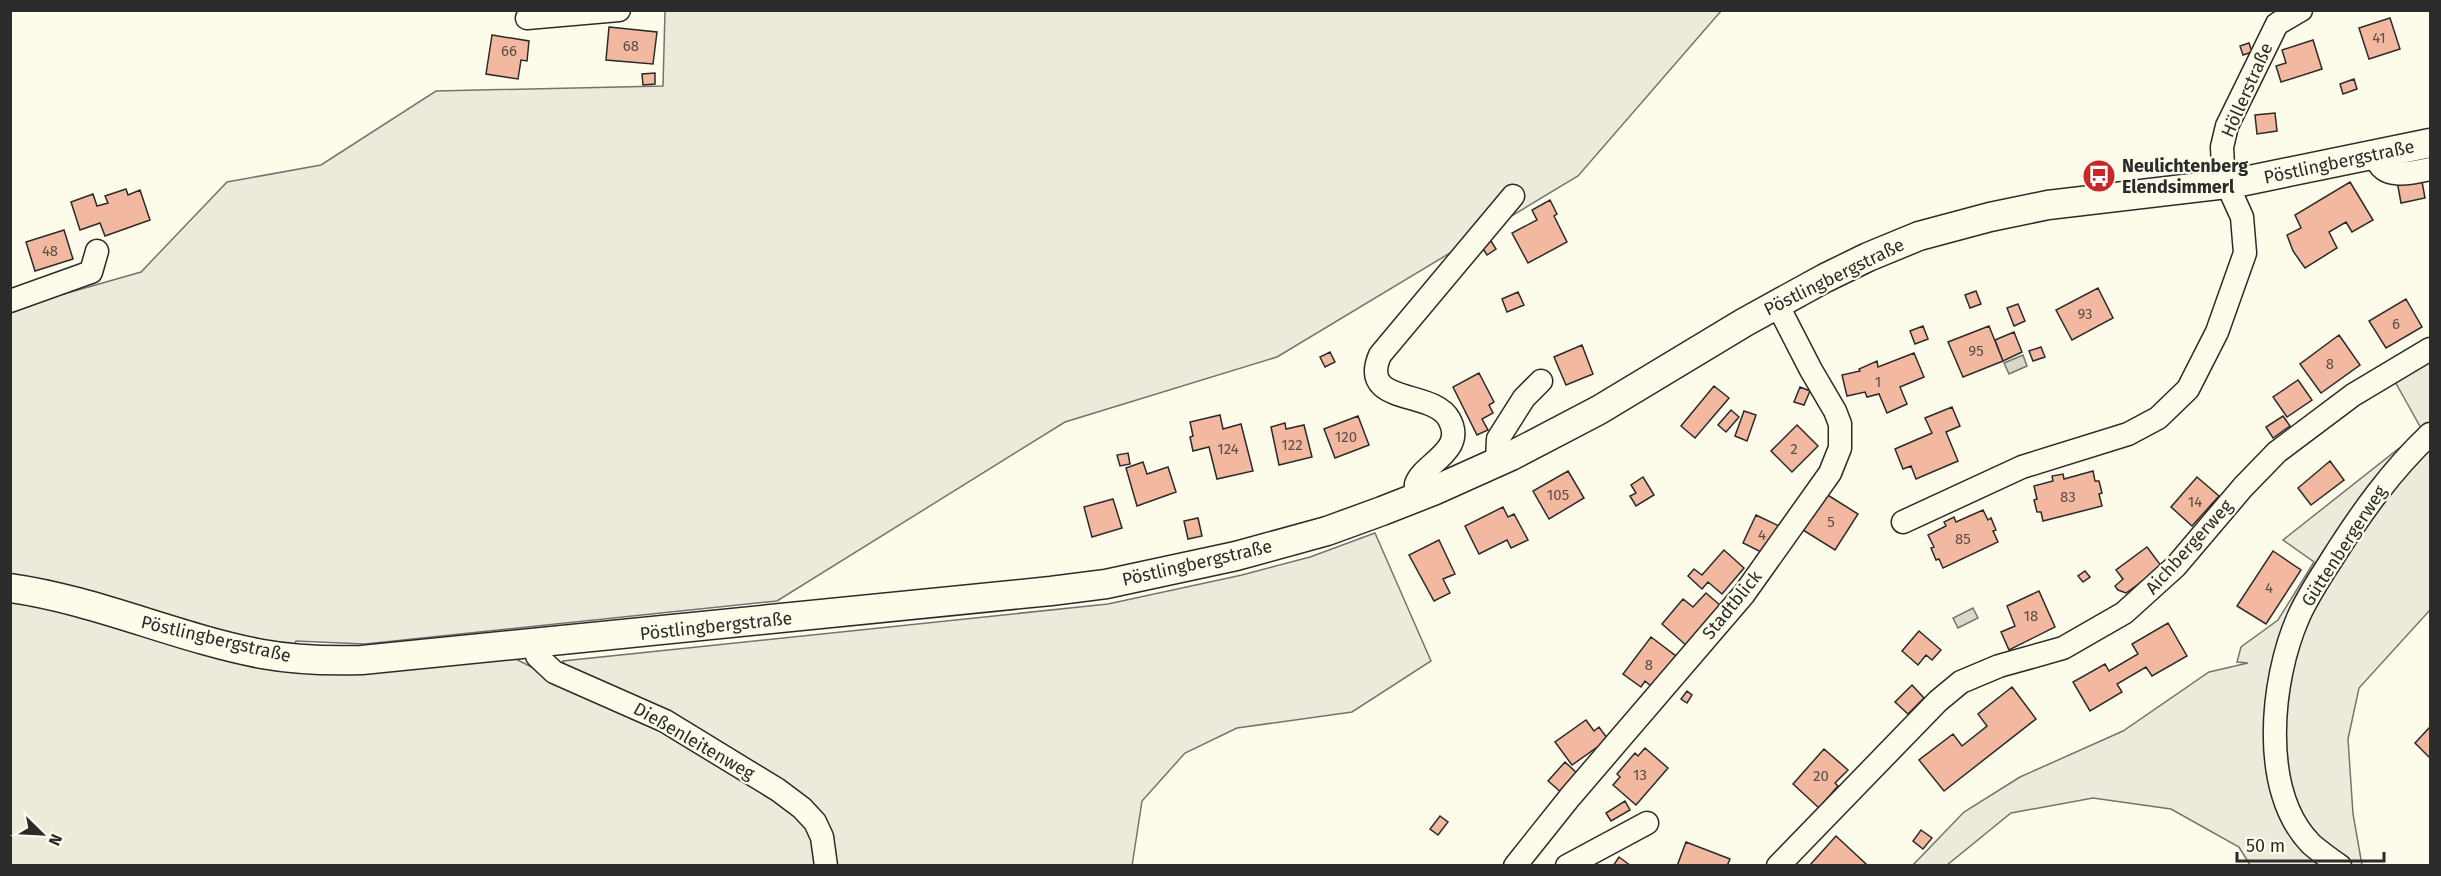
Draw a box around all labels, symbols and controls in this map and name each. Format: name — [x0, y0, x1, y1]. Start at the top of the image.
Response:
house number: 41 — [2372, 29, 2386, 47]
house number: 68 — [623, 37, 639, 55]
street label: Höllerstraße — [2216, 39, 2278, 141]
house number: 66 — [501, 42, 517, 60]
street label: Pöstlingbergstraße — [2262, 135, 2416, 189]
place label: Neulichtenberg Elendsimmerl — [2122, 155, 2248, 198]
bus stop icon: Neulichtenberg Elendsimmerl — [2081, 158, 2117, 194]
street label: Pöstlingbergstraße — [1760, 234, 1908, 320]
house number: 48 — [42, 242, 58, 260]
house number: 93 — [2077, 305, 2093, 323]
house number: 6 — [2392, 315, 2400, 333]
house number: 95 — [1968, 342, 1984, 360]
house number: 8 — [2326, 355, 2334, 373]
house number: 1 — [1875, 373, 1881, 391]
house number: 120 — [1335, 428, 1357, 446]
house number: 122 — [1281, 436, 1303, 454]
house number: 124 — [1217, 440, 1239, 458]
house number: 2 — [1790, 440, 1798, 458]
street label: Güttenbergerweg — [2297, 481, 2392, 611]
house number: 105 — [1547, 486, 1569, 504]
house number: 83 — [2060, 488, 2076, 506]
house number: 14 — [2188, 493, 2202, 511]
street label: Aichbergerweg — [2141, 495, 2238, 599]
house number: 5 — [1827, 513, 1835, 531]
house number: 4 — [1758, 526, 1766, 544]
house number: 85 — [1955, 530, 1971, 548]
street label: Pöstlingbergstraße — [1120, 535, 1274, 591]
street label: Stadtblick — [1698, 566, 1767, 644]
house number: 4 — [2265, 579, 2273, 597]
street label: Pöstlingbergstraße — [639, 607, 793, 645]
house number: 18 — [2024, 607, 2038, 625]
street label: Pöstlingbergstraße — [139, 611, 293, 667]
house number: 8 — [1645, 656, 1653, 674]
street label: Dießenleitenweg — [630, 697, 759, 785]
house number: 13 — [1633, 766, 1647, 784]
house number: 20 — [1813, 767, 1829, 785]
north arrow — [12, 804, 72, 864]
scale bar — [2237, 825, 2384, 863]
text: N — [44, 831, 66, 849]
text: 50 m — [2246, 835, 2285, 857]

